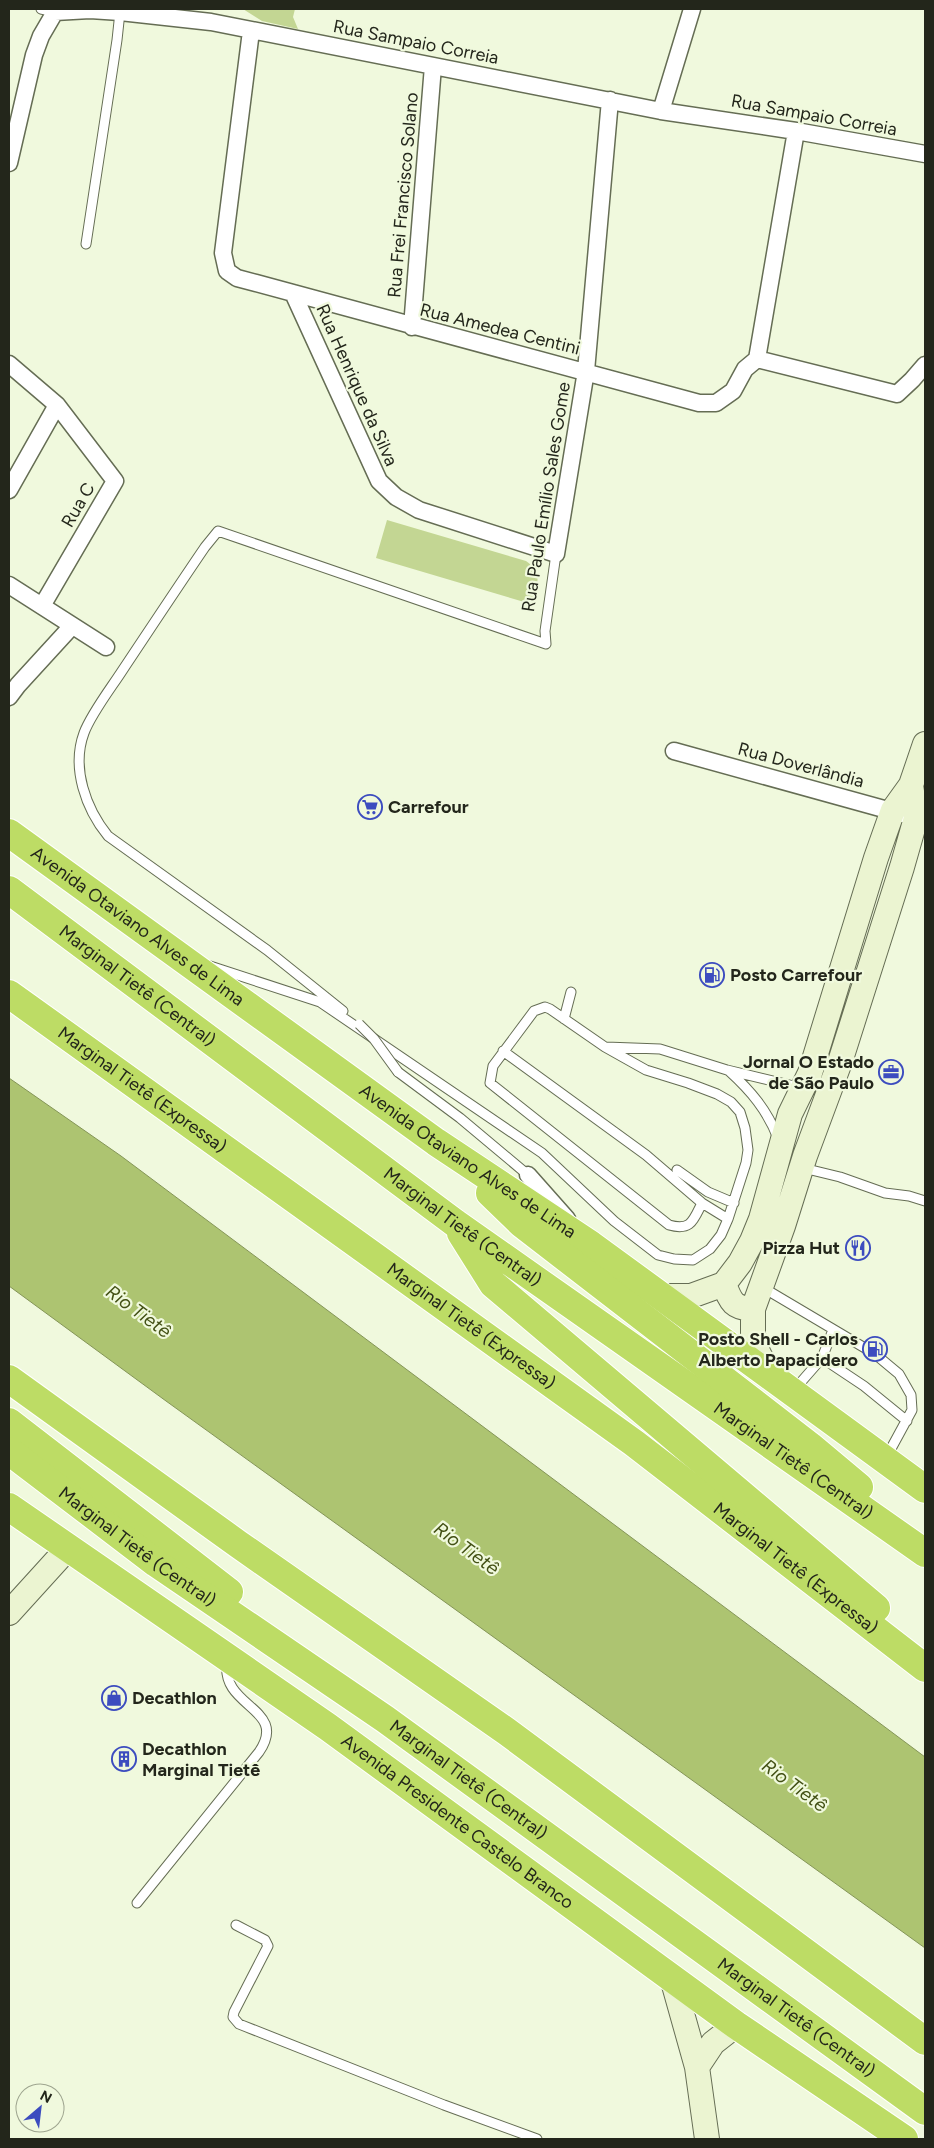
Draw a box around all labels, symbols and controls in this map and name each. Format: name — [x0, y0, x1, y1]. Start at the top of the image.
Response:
street label: Rua Sampaio Correia — [331, 15, 501, 69]
street label: Rua Sampaio Correia — [729, 90, 899, 140]
street label: Rua Frei Francisco Solano — [383, 91, 423, 299]
street label: Rua Amedea Centini — [418, 298, 582, 360]
street label: Rua Henrique da Silva — [311, 301, 403, 469]
street label: Rua Paulo Emílio Sales Gome — [517, 380, 575, 614]
street label: Rua C — [56, 479, 100, 531]
street label: Rua Doverlândia — [736, 738, 866, 792]
supermarket icon: Carrefour — [357, 794, 383, 820]
place label: Carrefour — [388, 796, 469, 818]
street label: Avenida Otaviano Alves de Lima — [27, 842, 249, 1011]
street label: Marginal Tietê (Central) — [55, 920, 220, 1051]
fuel station icon: Posto Carrefour — [699, 962, 725, 988]
place label: Posto Carrefour — [730, 964, 862, 986]
street label: Marginal Tietê (Expressa) — [54, 1022, 231, 1158]
place label: Jornal O Estado de São Paulo — [743, 1051, 874, 1094]
office icon: Jornal O Estado de São Paulo — [878, 1059, 904, 1085]
street label: Avenida Otaviano Alves de Lima — [355, 1079, 580, 1243]
street label: Marginal Tietê (Central) — [379, 1163, 546, 1291]
restaurant icon: Pizza Hut — [845, 1235, 871, 1261]
place label: Pizza Hut — [762, 1237, 840, 1259]
street label: Marginal Tietê (Expressa) — [383, 1258, 560, 1394]
water label: Rio Tietê — [102, 1280, 176, 1343]
place label: Posto Shell - Carlos Alberto Papacidero — [698, 1328, 859, 1371]
fuel station icon: Posto Shell - Carlos Alberto Papacidero — [862, 1336, 888, 1362]
street label: Marginal Tietê (Central) — [709, 1397, 877, 1524]
street label: Marginal Tietê (Central) — [54, 1482, 220, 1611]
street label: Marginal Tietê (Expressa) — [709, 1497, 883, 1639]
water label: Rio Tietê — [430, 1517, 504, 1580]
shop icon: Decathlon — [101, 1685, 127, 1711]
place label: Decathlon — [132, 1687, 217, 1709]
street label: Marginal Tietê (Central) — [385, 1715, 552, 1844]
street label: Avenida Presidente Castelo Branco — [337, 1730, 578, 1914]
place label: Decathlon Marginal Tietê — [142, 1738, 260, 1781]
building icon: Decathlon Marginal Tietê — [111, 1746, 137, 1772]
water label: Rio Tietê — [758, 1754, 832, 1817]
street label: Marginal Tietê (Central) — [713, 1953, 879, 2082]
north arrow — [15, 2083, 65, 2133]
text: N — [37, 2087, 55, 2107]

